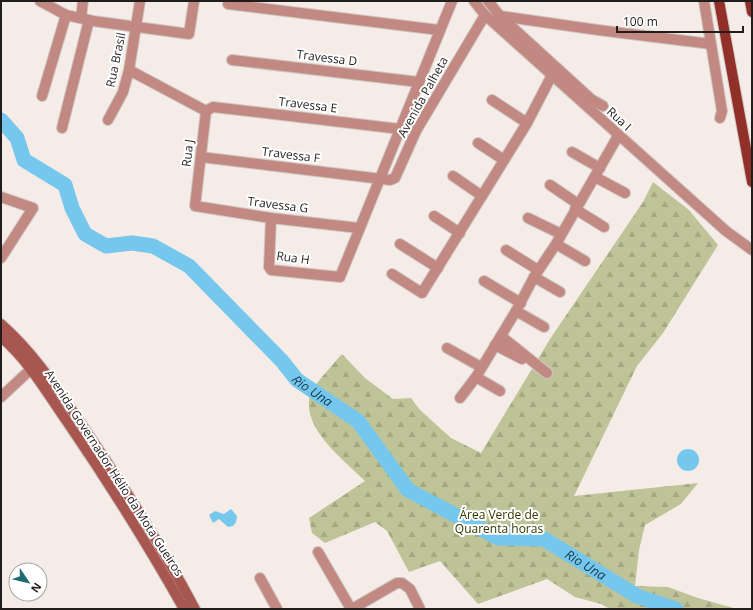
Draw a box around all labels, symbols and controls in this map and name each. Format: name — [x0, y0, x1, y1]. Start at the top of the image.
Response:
scale bar — [617, 8, 743, 34]
text: 100 m — [623, 13, 658, 30]
street label: Rua Brasil — [101, 31, 130, 89]
street label: Travessa D — [296, 45, 358, 70]
street label: Avenida Palheta — [393, 53, 452, 140]
street label: Travessa E — [278, 92, 338, 117]
street label: Rua I — [603, 103, 635, 134]
street label: Rua J — [177, 138, 198, 168]
street label: Travessa F — [261, 143, 321, 166]
street label: Travessa G — [247, 192, 309, 217]
street label: Rua H — [275, 247, 311, 268]
street label: Avenida Governador Hélio da Mota Gueiros — [41, 366, 188, 579]
water label: Rio Una — [288, 371, 337, 411]
park label: Área Verde de Quarenta horas — [455, 506, 543, 537]
water label: Rio Una — [562, 545, 610, 584]
north arrow — [8, 562, 48, 602]
text: N — [28, 580, 45, 596]

